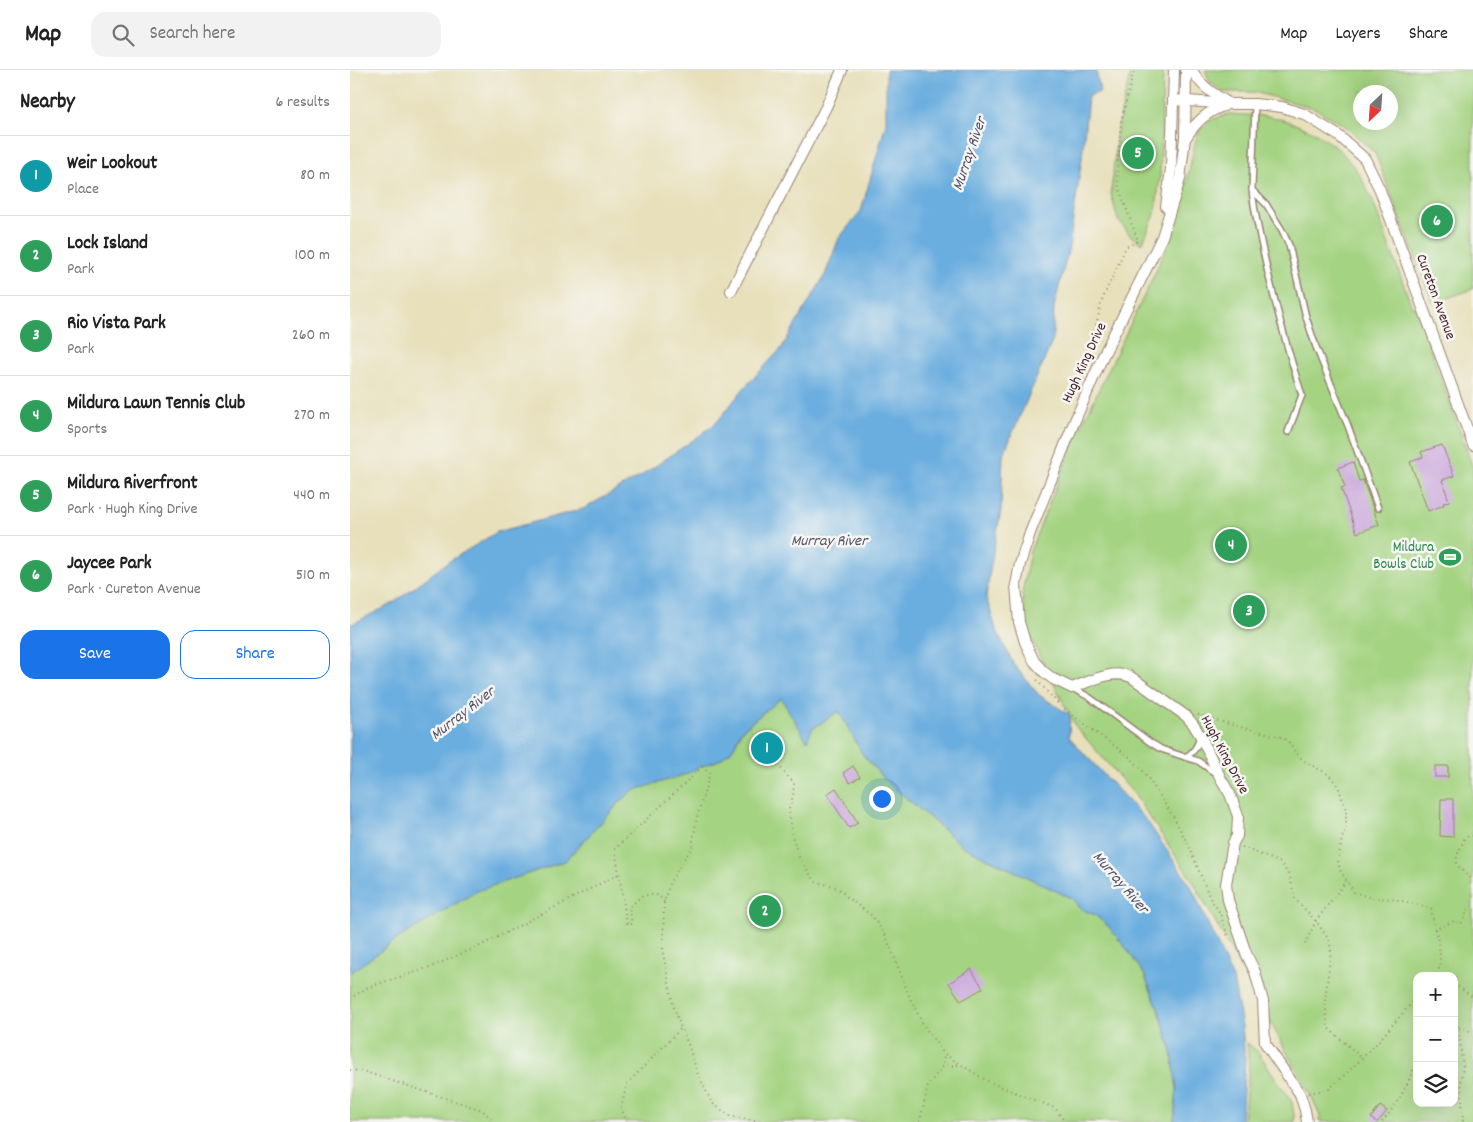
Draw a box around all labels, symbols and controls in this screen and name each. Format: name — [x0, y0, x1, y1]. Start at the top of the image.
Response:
search box — [91, 12, 441, 57]
text: Map — [25, 18, 61, 52]
icon: search — [109, 21, 137, 49]
text: Search here — [149, 21, 235, 48]
text: Map — [1280, 22, 1307, 47]
text: Layers — [1335, 22, 1381, 47]
text: Share — [1409, 22, 1448, 47]
north arrow — [1353, 85, 1398, 130]
text: Nearby — [20, 88, 75, 118]
text: 6 results — [275, 91, 330, 114]
water label: Murray River — [947, 112, 994, 194]
pin: 5 — [1122, 134, 1154, 172]
text: Weir Lookout — [67, 151, 157, 178]
text: 1 — [34, 164, 38, 187]
text: 80 m — [300, 164, 330, 187]
text: Place — [67, 178, 99, 201]
pin: 6 — [1421, 202, 1453, 240]
text: Lock Island — [67, 231, 148, 258]
text: 2 — [33, 244, 40, 267]
text: 100 m — [294, 244, 330, 267]
street label: Cureton Avenue — [1409, 251, 1461, 343]
text: Park — [67, 258, 94, 281]
text: Rio Vista Park — [67, 311, 166, 338]
street label: Hugh King Drive — [1057, 319, 1113, 407]
text: 3 — [32, 324, 40, 347]
text: 260 m — [292, 324, 330, 347]
text: Park — [67, 338, 94, 361]
text: Mildura Lawn Tennis Club — [67, 391, 245, 418]
text: 4 — [33, 404, 39, 427]
text: 270 m — [294, 404, 330, 427]
text: Sports — [67, 418, 107, 441]
text: Mildura Riverfront — [67, 471, 198, 498]
text: 5 — [32, 484, 40, 507]
text: 440 m — [293, 484, 330, 507]
text: Park · Hugh King Drive — [67, 498, 198, 521]
pin: 4 — [1215, 526, 1247, 564]
water label: Murray River — [791, 530, 869, 553]
place label: Mildura Bowls Club — [1373, 537, 1435, 576]
sports icon: Mildura Bowls Club — [1437, 544, 1463, 570]
text: Jaycee Park — [67, 551, 152, 578]
text: 6 — [32, 564, 40, 587]
text: 510 m — [296, 564, 330, 587]
text: Park · Cureton Avenue — [67, 578, 201, 601]
pin: 3 — [1233, 592, 1265, 630]
button: Save — [20, 630, 170, 679]
button: Share — [180, 630, 330, 679]
water label: Murray River — [426, 680, 502, 747]
street label: Hugh King Drive — [1194, 712, 1254, 799]
pin: 1 — [751, 729, 783, 767]
your location — [869, 786, 895, 812]
water label: Murray River — [1086, 847, 1155, 921]
pin: 2 — [749, 892, 781, 930]
map controls — [1413, 972, 1458, 1107]
button: + — [1413, 972, 1458, 1017]
button: − — [1413, 1017, 1458, 1062]
button: layers — [1413, 1062, 1458, 1107]

